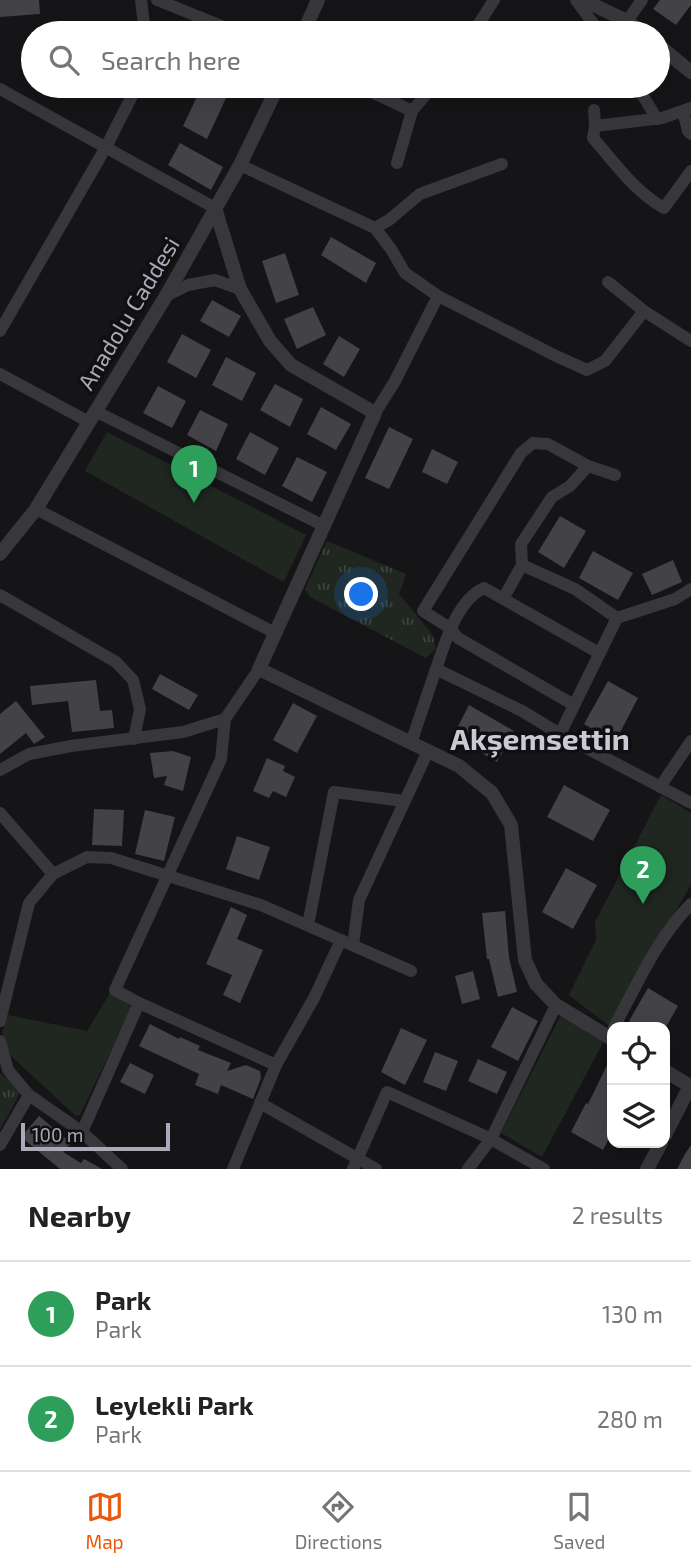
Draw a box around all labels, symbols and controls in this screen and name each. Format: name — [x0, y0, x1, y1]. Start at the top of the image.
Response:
search box — [21, 21, 670, 98]
icon: search — [45, 41, 83, 79]
text: Search here — [101, 44, 241, 75]
street label: Anadolu Caddesi — [71, 231, 185, 395]
pin: 1 — [171, 445, 217, 503]
your location — [344, 577, 378, 611]
district label: Akşemsettin — [450, 720, 630, 758]
pin: 2 — [620, 846, 666, 904]
map controls — [607, 1022, 670, 1148]
button: locate — [607, 1022, 670, 1085]
button: layers — [607, 1085, 670, 1148]
scale bar — [21, 1120, 170, 1152]
text: 100 m — [32, 1123, 83, 1146]
text: Nearby — [28, 1197, 131, 1233]
text: 2 results — [572, 1201, 663, 1229]
text: Park — [95, 1284, 151, 1315]
text: 1 — [46, 1300, 56, 1328]
text: 130 m — [602, 1300, 663, 1328]
text: Park — [95, 1315, 142, 1343]
text: Leylekli Park — [95, 1389, 254, 1420]
text: 2 — [44, 1405, 58, 1433]
text: 280 m — [597, 1405, 663, 1433]
text: Park — [95, 1420, 142, 1448]
tab: Map — [86, 1488, 124, 1553]
tab: Directions — [295, 1488, 382, 1553]
tab: Saved — [553, 1488, 605, 1553]

